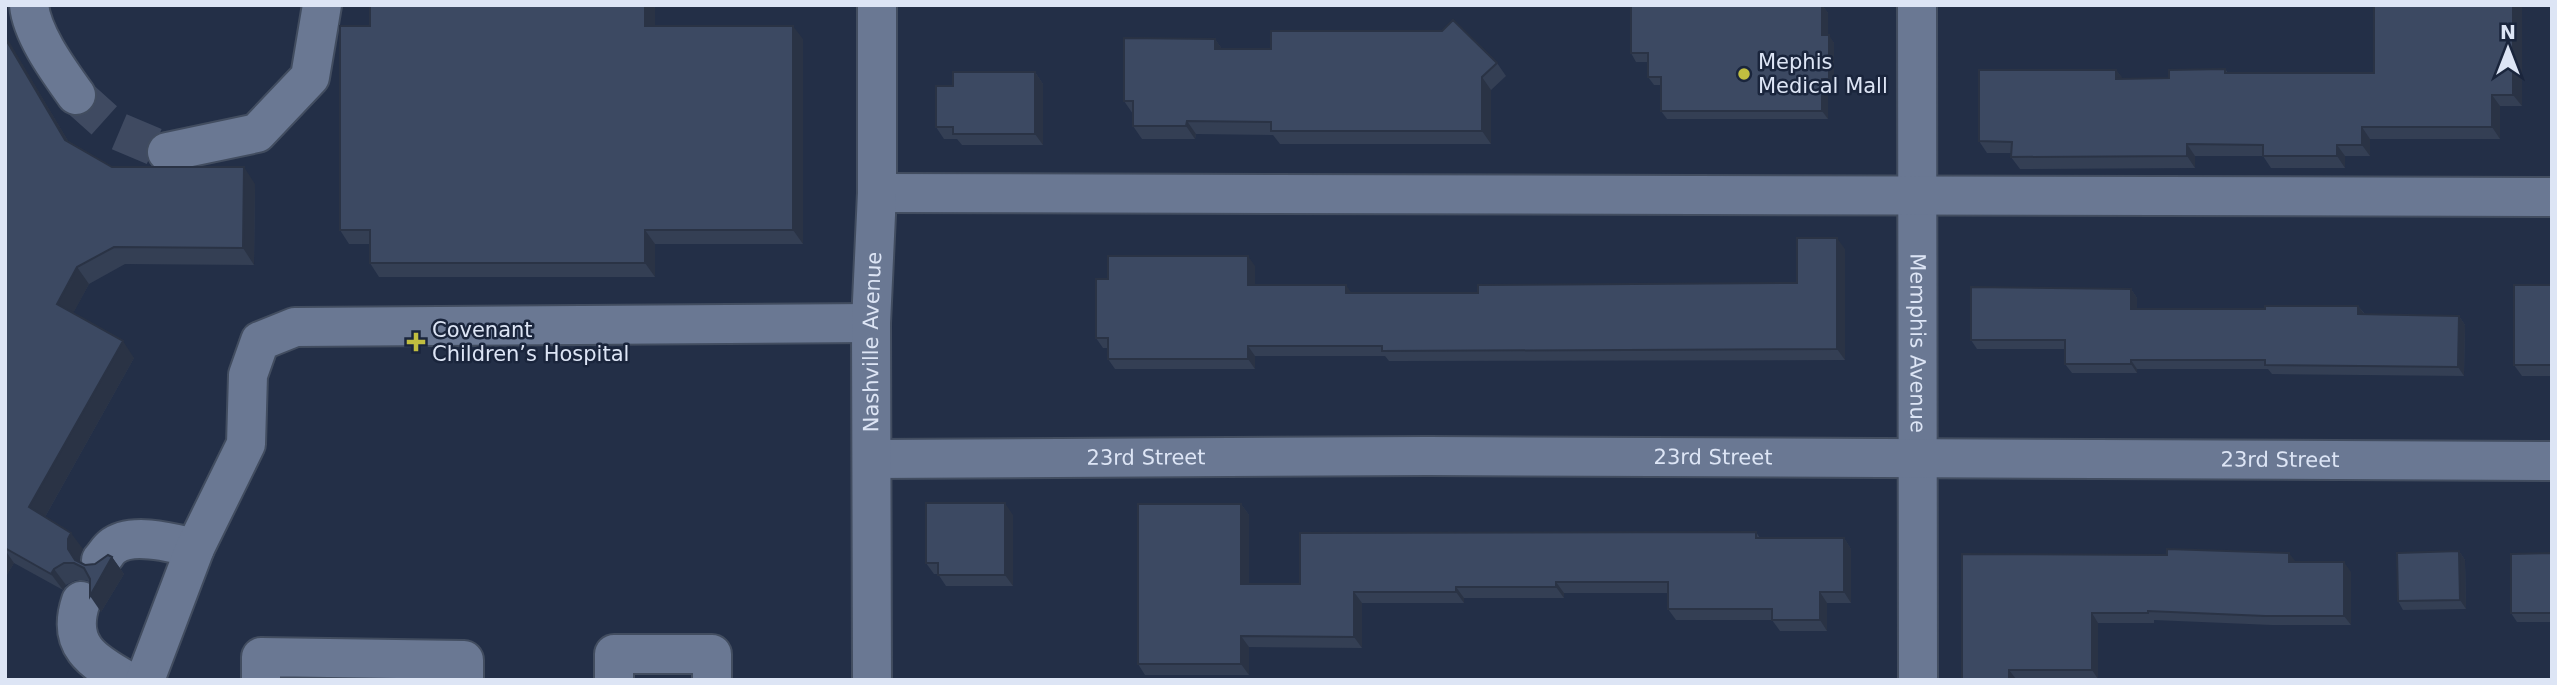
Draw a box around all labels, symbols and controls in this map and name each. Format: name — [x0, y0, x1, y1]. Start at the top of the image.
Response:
north arrow — [2473, 14, 2543, 84]
text: N — [2500, 21, 2516, 43]
place label: Mephis Medical Mall — [1758, 50, 1888, 98]
marker: Mephis Medical Mall — [1736, 66, 1752, 82]
street label: Nashville Avenue — [859, 251, 886, 432]
street label: Memphis Avenue — [1905, 253, 1930, 433]
place label: Covenant Children’s Hospital — [432, 318, 629, 366]
marker: Covenant Children’s Hospital — [406, 332, 426, 352]
street label: 23rd Street — [1086, 445, 1206, 470]
street label: 23rd Street — [1653, 445, 1772, 470]
street label: 23rd Street — [2220, 448, 2339, 472]

